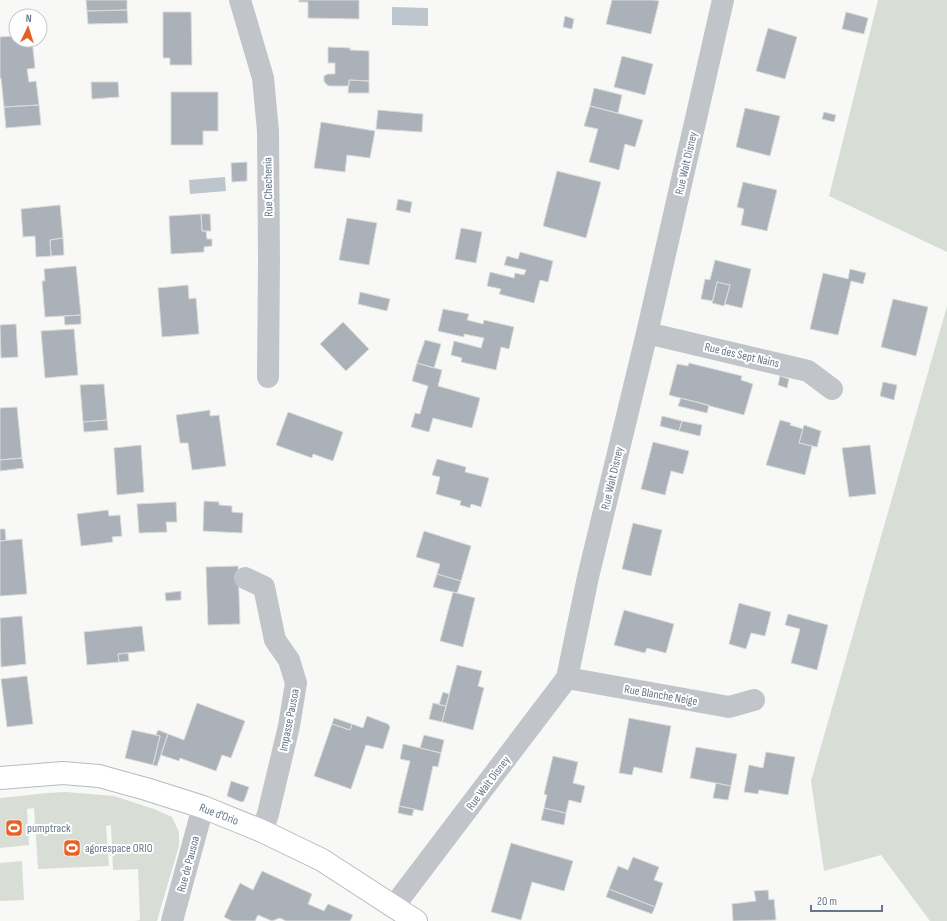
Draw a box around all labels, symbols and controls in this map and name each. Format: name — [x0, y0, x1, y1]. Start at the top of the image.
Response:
north arrow — [8, 8, 48, 48]
text: N — [25, 12, 32, 25]
street label: Rue Walt Disney — [672, 130, 701, 196]
street label: Rue Chechenia — [260, 157, 277, 217]
street label: Rue des Sept Nains — [703, 340, 781, 371]
street label: Rue Walt Disney — [598, 445, 627, 511]
street label: Rue Blanche Neige — [623, 682, 699, 709]
street label: Impasse Pausoa — [276, 687, 303, 753]
street label: Rue Walt Disney — [463, 753, 514, 813]
street label: Rue d'Orio — [197, 800, 241, 829]
sports icon: pumptrack — [4, 818, 24, 838]
place label: pumptrack — [27, 821, 71, 836]
street label: Rue de Pausoa — [174, 834, 203, 894]
sports icon: agorespace ORIO — [62, 838, 82, 858]
place label: agorespace ORIO — [85, 841, 153, 856]
scale bar — [811, 887, 882, 913]
text: 20 m — [817, 894, 837, 909]

